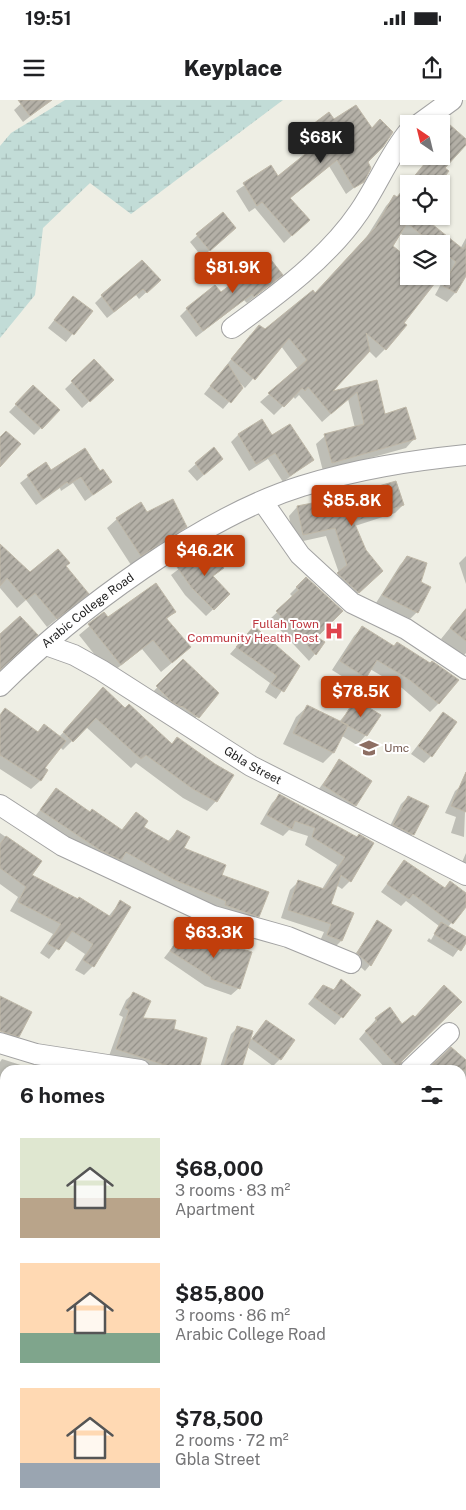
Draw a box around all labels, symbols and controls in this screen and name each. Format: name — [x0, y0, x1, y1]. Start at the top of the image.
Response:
text: 19:51 — [25, 7, 72, 29]
icon: menu — [20, 54, 48, 82]
icon: share — [418, 54, 446, 82]
text: Keyplace — [184, 55, 282, 81]
north arrow — [400, 115, 450, 165]
map controls — [400, 115, 450, 285]
pin: $68K — [291, 122, 351, 164]
text: $68K — [299, 128, 343, 147]
button: locate — [400, 175, 450, 225]
button: layers — [400, 235, 450, 285]
pin: $81.9K — [192, 252, 274, 294]
text: $81.9K — [206, 258, 260, 277]
pin: $85.8K — [311, 484, 393, 527]
text: $85.8K — [323, 491, 381, 510]
pin: $46.2K — [164, 534, 246, 577]
text: $46.2K — [176, 541, 234, 560]
street label: Arabic College Road — [39, 570, 137, 651]
place label: Fullah Town Community Health Post — [187, 617, 319, 645]
hospital icon: Fullah Town Community Health Post — [323, 620, 345, 642]
pin: $78.5K — [320, 676, 402, 718]
text: $78.5K — [332, 682, 390, 701]
school or university icon: Umc — [358, 737, 380, 759]
place label: Umc — [384, 741, 409, 755]
street label: Gbla Street — [221, 743, 284, 787]
pin: $63.3K — [173, 916, 255, 959]
text: $63.3K — [185, 923, 243, 942]
icon: filters — [418, 1081, 446, 1109]
text: 6 homes — [20, 1083, 105, 1108]
text: $68,000 — [175, 1156, 263, 1181]
icon: home — [60, 1158, 120, 1218]
text: 3 rooms · 83 m² — [175, 1181, 290, 1200]
text: Apartment — [175, 1200, 255, 1219]
text: $85,800 — [175, 1281, 264, 1306]
icon: home — [60, 1283, 120, 1343]
text: 3 rooms · 86 m² — [175, 1306, 290, 1325]
text: Arabic College Road — [175, 1325, 326, 1344]
text: $78,500 — [175, 1406, 263, 1431]
icon: home — [60, 1408, 120, 1468]
text: 2 rooms · 72 m² — [175, 1431, 289, 1450]
text: Gbla Street — [175, 1450, 261, 1469]

